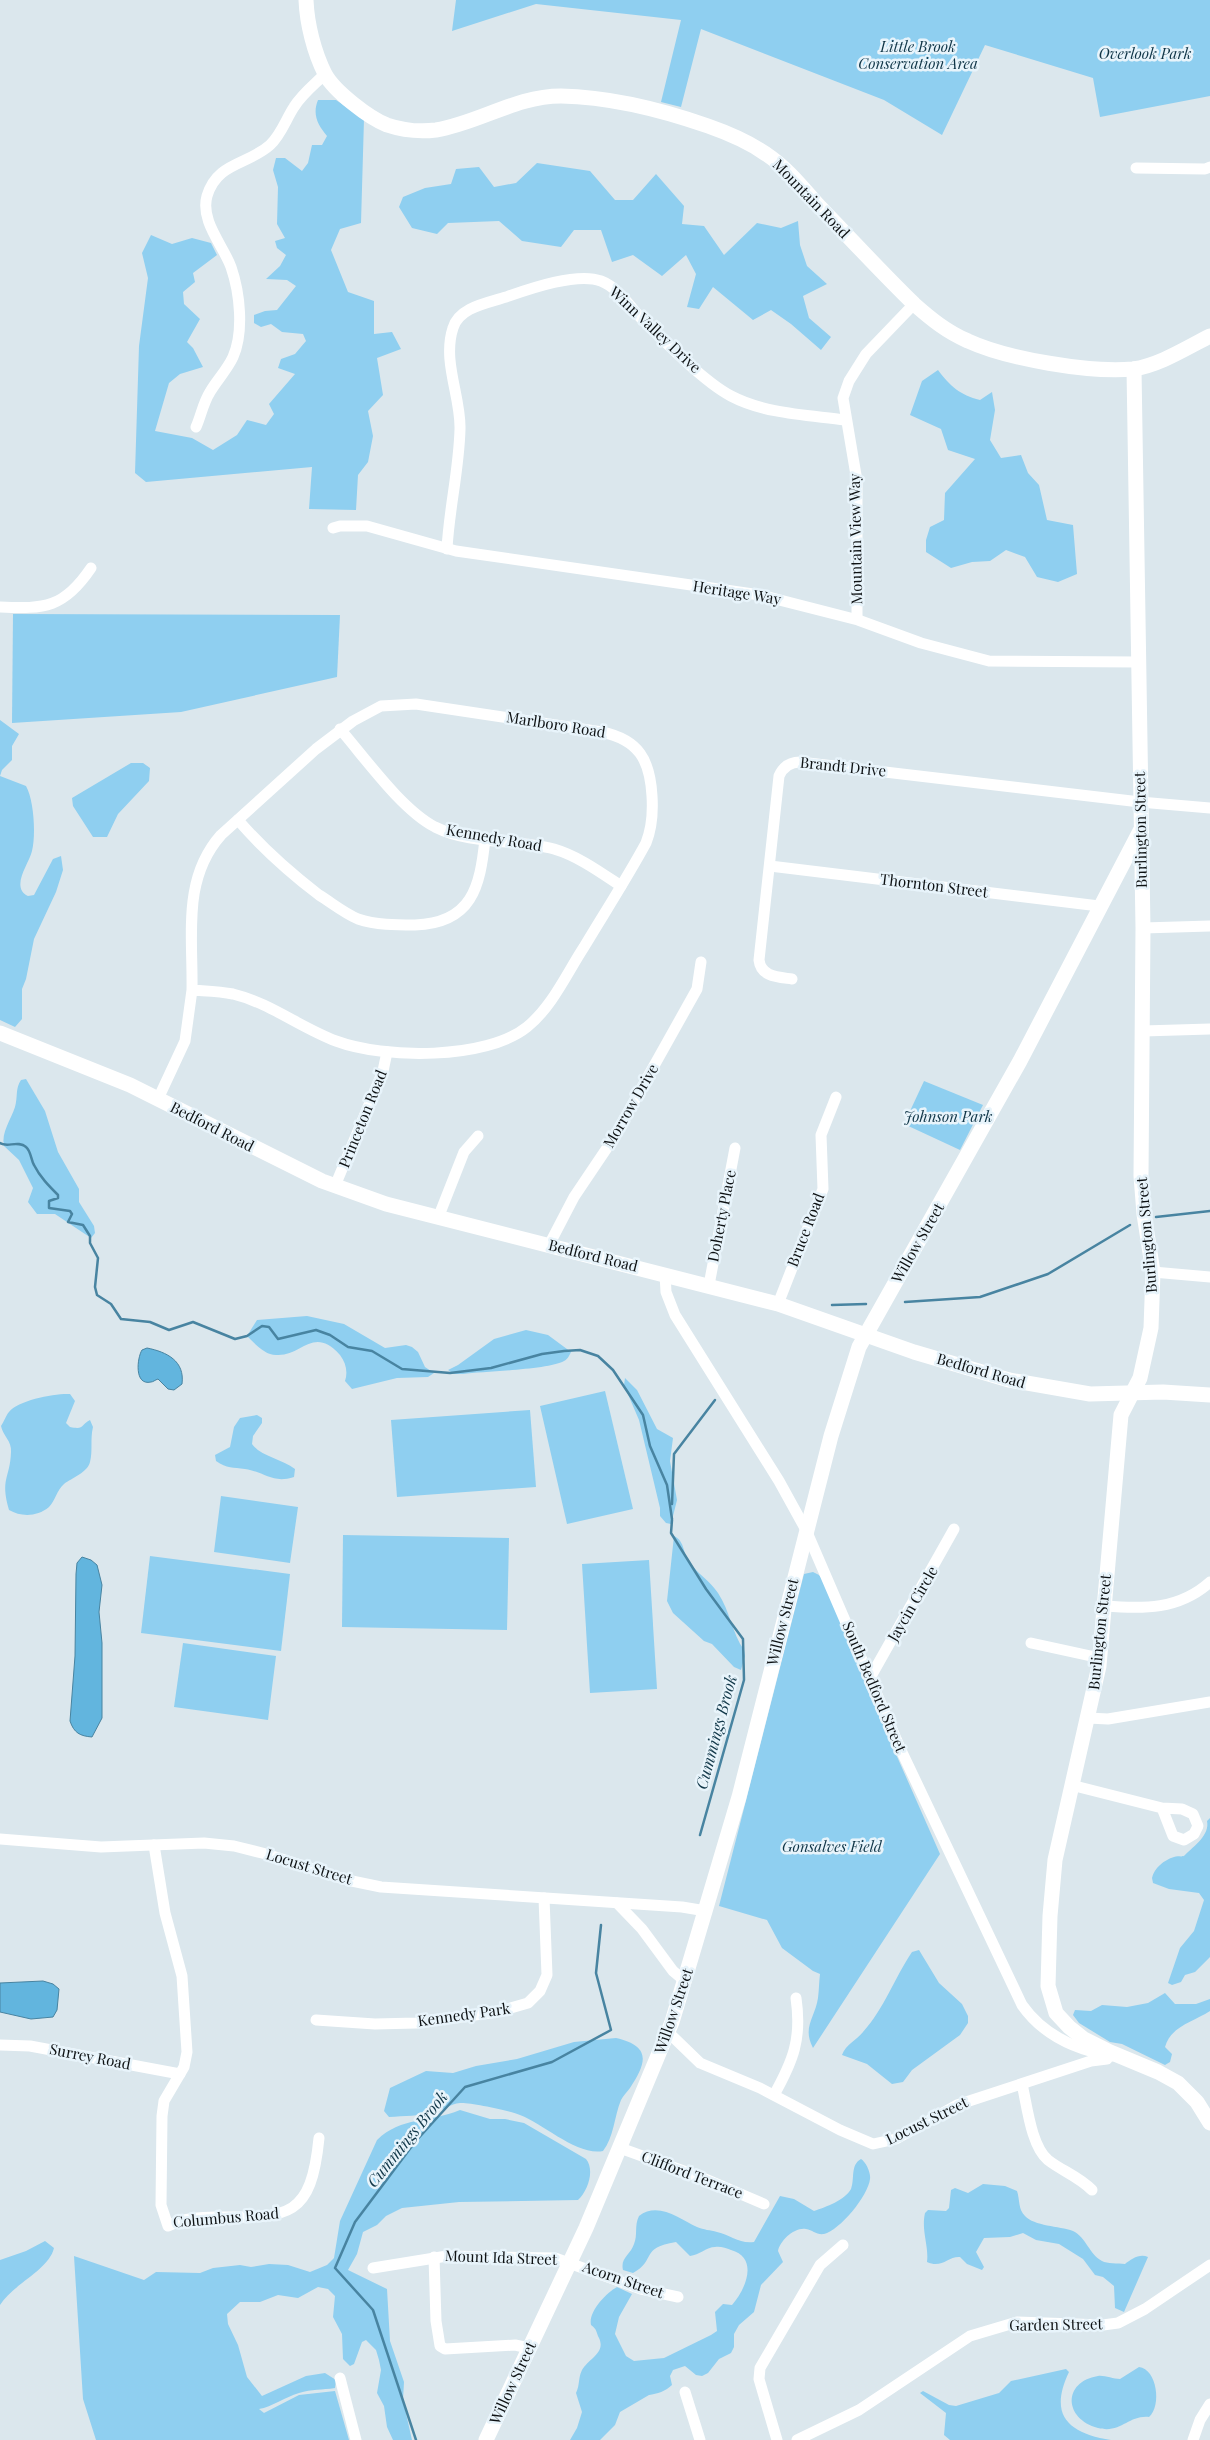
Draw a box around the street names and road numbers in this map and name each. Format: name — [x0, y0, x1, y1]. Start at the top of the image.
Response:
street label: Mountain Road — [769, 154, 855, 242]
street label: Winn Valley Drive — [605, 281, 706, 377]
street label: Mountain View Way — [844, 473, 866, 605]
street label: Heritage Way — [692, 575, 783, 609]
street label: Marlboro Road — [505, 706, 608, 742]
street label: Brandt Drive — [799, 752, 887, 780]
street label: Burlington Street — [1129, 771, 1151, 888]
street label: Kennedy Road — [445, 819, 544, 855]
street label: Thornton Street — [879, 868, 990, 902]
street label: Morrow Drive — [598, 1060, 662, 1151]
street label: Princeton Road — [333, 1066, 391, 1171]
street label: Bedford Road — [167, 1096, 258, 1156]
street label: Doherty Place — [702, 1168, 740, 1264]
street label: Burlington Street — [1131, 1176, 1161, 1294]
street label: Bruce Road — [782, 1190, 828, 1269]
street label: Willow Street — [886, 1198, 948, 1287]
street label: Bedford Road — [546, 1234, 640, 1276]
street label: Bedford Road — [935, 1348, 1028, 1392]
street label: Jaycin Circle — [882, 1562, 942, 1646]
street label: Burlington Street — [1083, 1572, 1115, 1691]
street label: Willow Street — [761, 1575, 803, 1668]
street label: South Bedford Street — [838, 1618, 912, 1756]
street label: Locust Street — [264, 1843, 355, 1889]
street label: Willow Street — [649, 1965, 697, 2057]
street label: Kennedy Park — [416, 1998, 512, 2030]
street label: Surrey Road — [48, 2038, 133, 2074]
street label: Locust Street — [882, 2091, 971, 2149]
street label: Clifford Terrace — [639, 2146, 746, 2203]
street label: Columbus Road — [172, 2202, 280, 2232]
street label: Mount Ida Street — [445, 2245, 558, 2269]
street label: Acorn Street — [579, 2256, 667, 2303]
street label: Garden Street — [1009, 2313, 1104, 2335]
street label: Willow Street — [484, 2337, 540, 2428]

